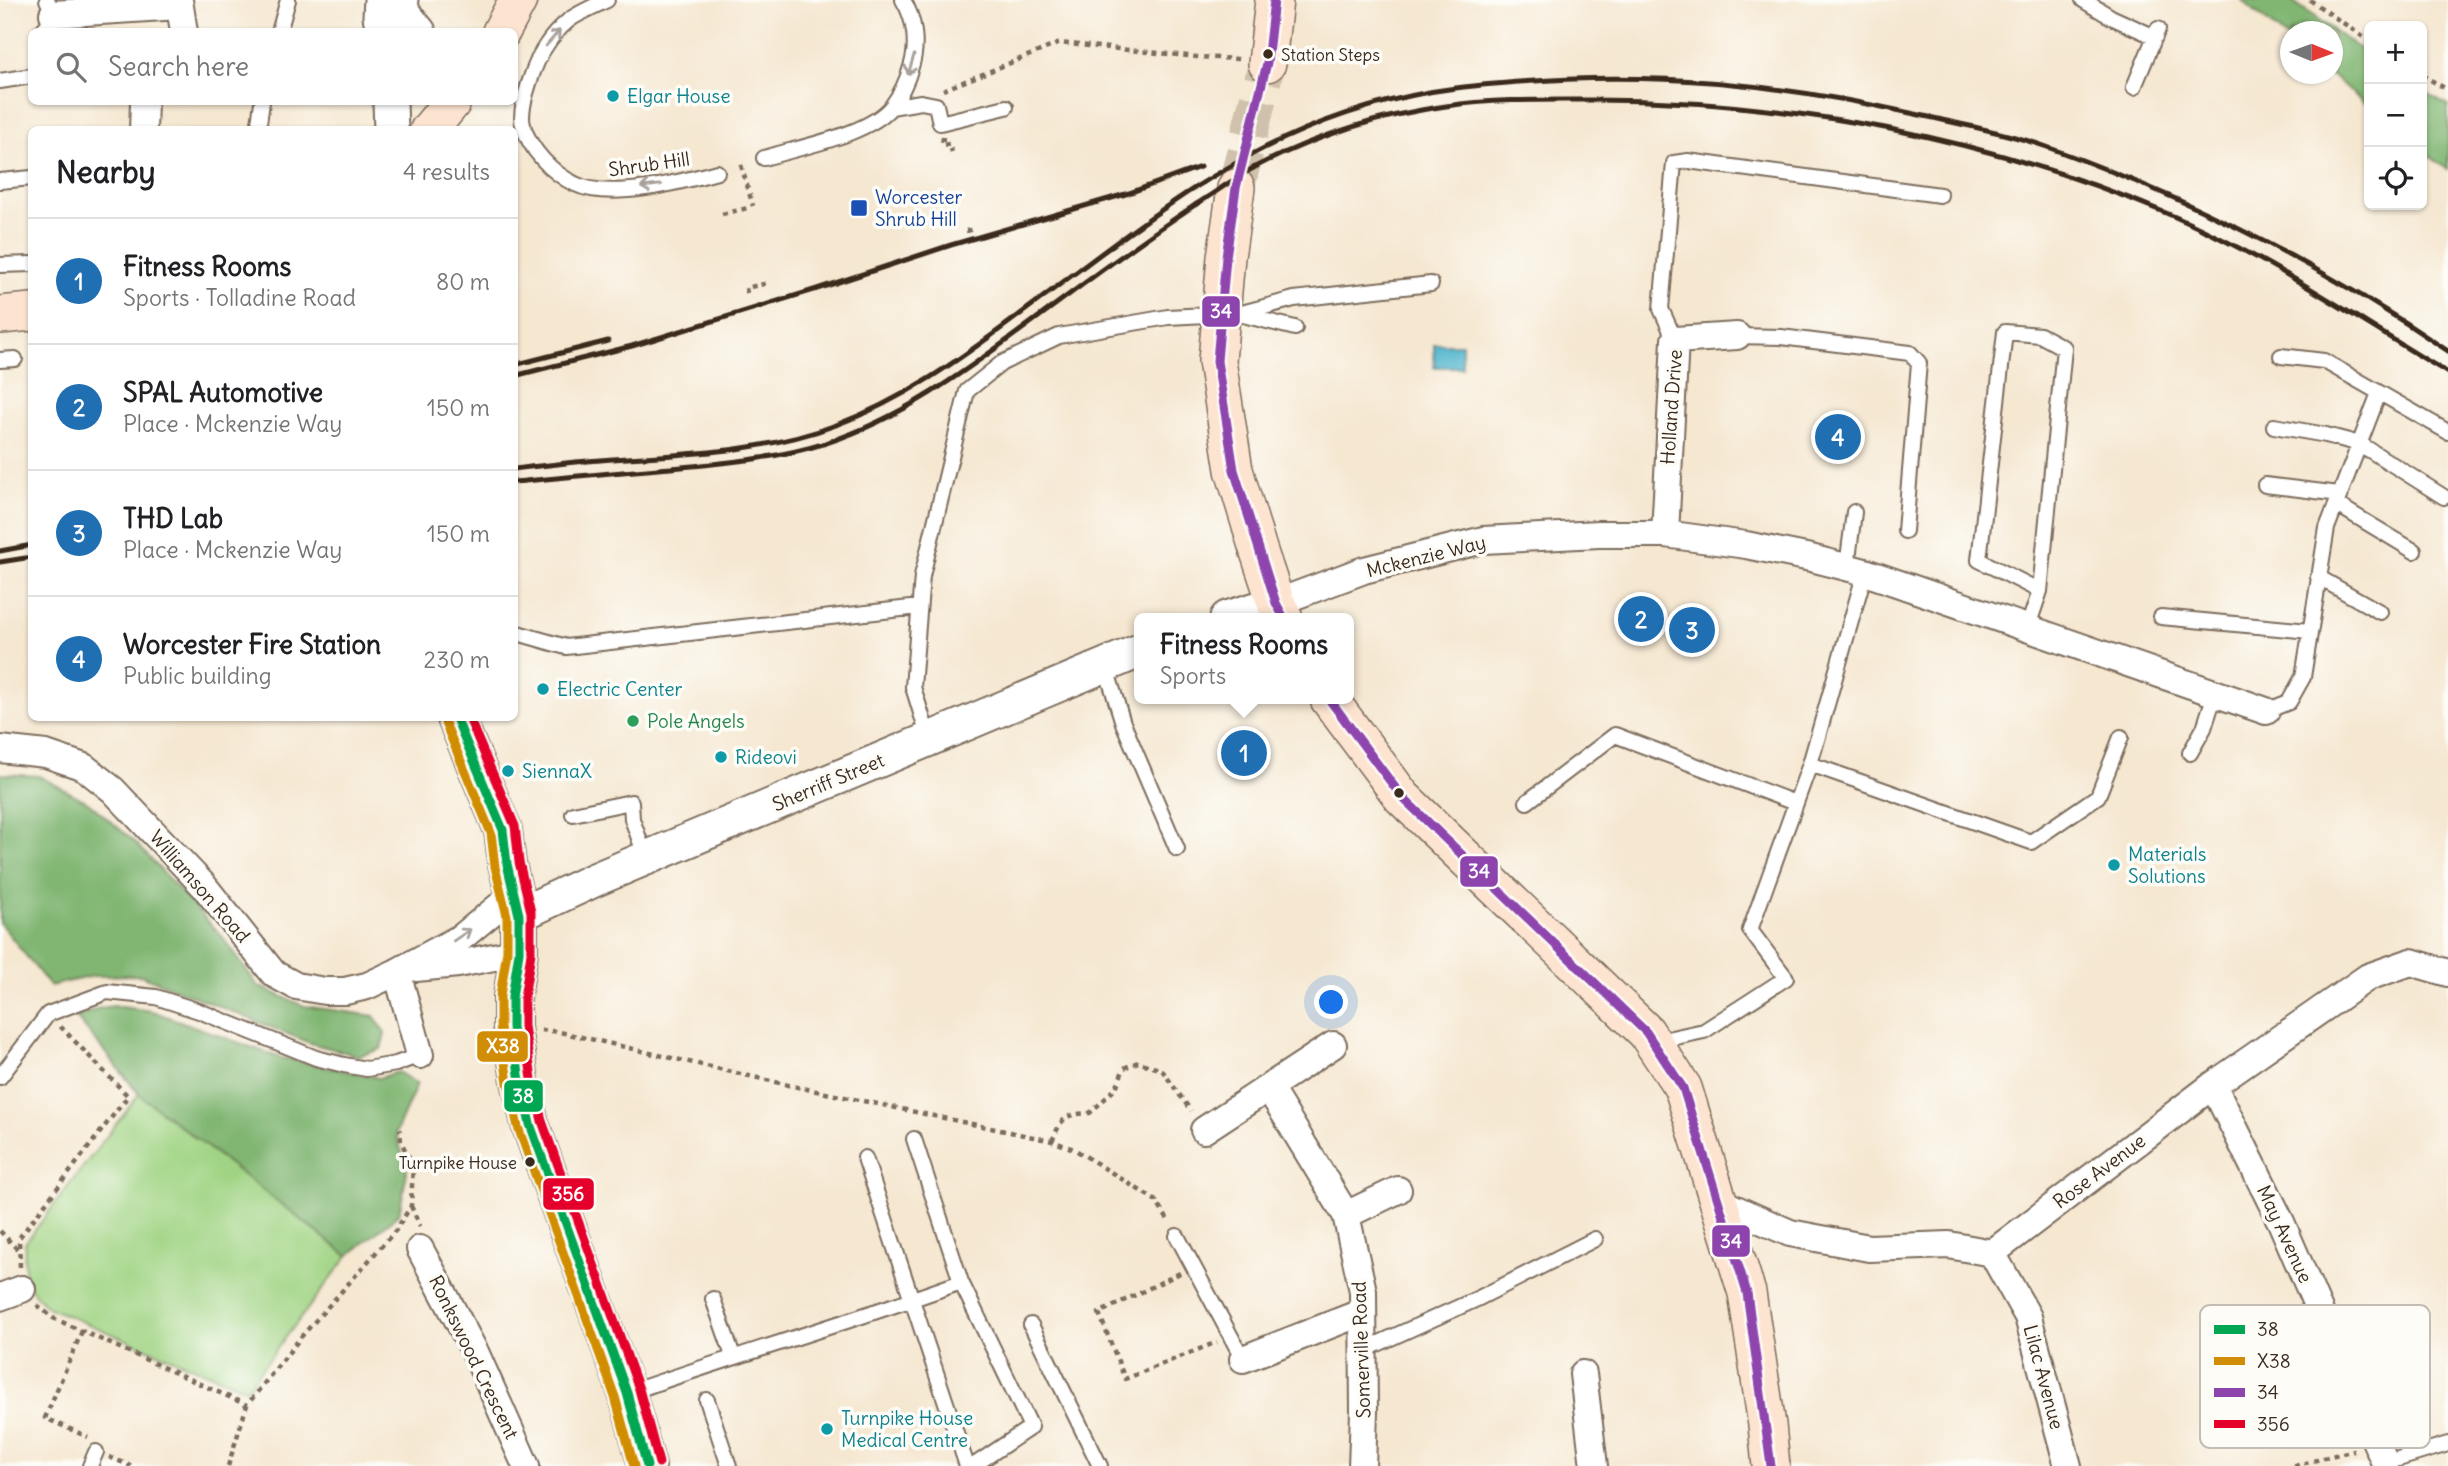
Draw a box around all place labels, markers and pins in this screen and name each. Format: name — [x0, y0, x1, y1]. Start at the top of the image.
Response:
place label: Station Steps — [1281, 44, 1380, 66]
marker: Station Steps — [1261, 47, 1275, 61]
place label: Elgar House — [627, 84, 730, 108]
marker: Elgar House — [605, 88, 621, 104]
place label: Worcester Shrub Hill — [875, 185, 963, 231]
marker: Worcester Shrub Hill — [849, 198, 869, 218]
pin: 4 — [1815, 411, 1861, 463]
pin: 2 — [1618, 593, 1664, 645]
pin: 3 — [1669, 604, 1715, 656]
place label: Electric Center — [557, 677, 682, 701]
marker: Electric Center — [535, 681, 551, 697]
place label: Pole Angels — [647, 709, 745, 733]
marker: Pole Angels — [625, 713, 641, 729]
pin: 1 — [1221, 727, 1267, 779]
place label: Rideovi — [735, 745, 797, 769]
marker: Rideovi — [713, 749, 729, 765]
place label: SiennaX — [522, 759, 592, 783]
marker: SiennaX — [500, 763, 516, 779]
unlabelled marker — [1392, 786, 1406, 800]
place label: Materials Solutions — [2128, 842, 2206, 888]
marker: Materials Solutions — [2106, 857, 2122, 873]
place label: Turnpike House — [399, 1152, 517, 1174]
marker: Turnpike House — [523, 1155, 537, 1169]
place label: Turnpike House Medical Centre — [841, 1406, 973, 1452]
marker: Turnpike House Medical Centre — [819, 1421, 835, 1437]

